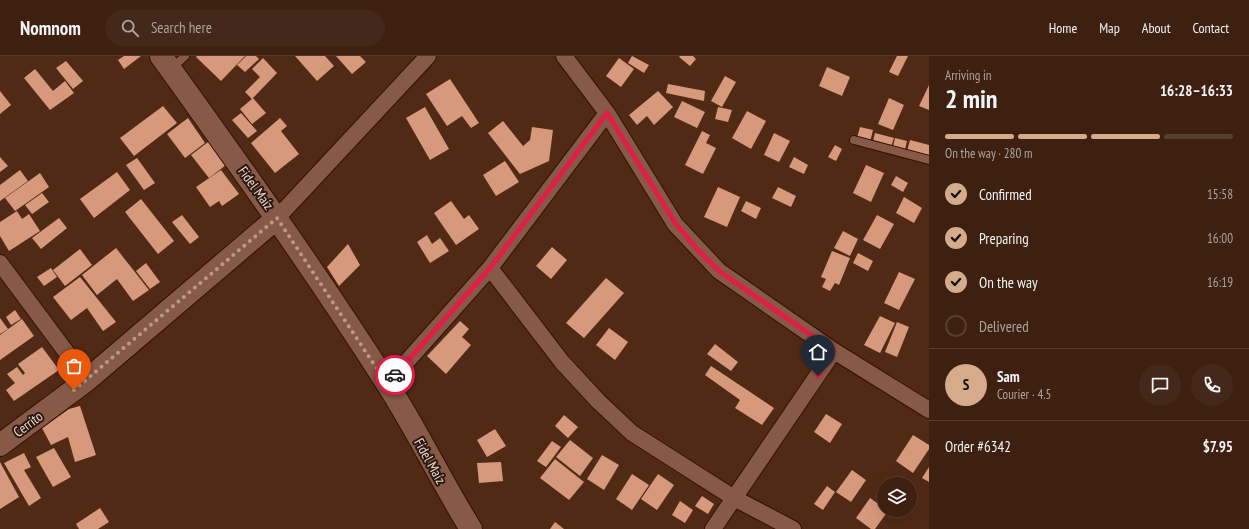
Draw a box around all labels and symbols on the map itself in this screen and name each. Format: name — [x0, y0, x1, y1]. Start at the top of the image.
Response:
street label: Fidel Maíz — [234, 163, 278, 213]
pin — [801, 335, 835, 376]
pin — [57, 349, 91, 390]
courier — [375, 355, 415, 395]
street label: Cerrito — [10, 407, 46, 441]
street label: Fidel Maíz — [410, 435, 450, 487]

